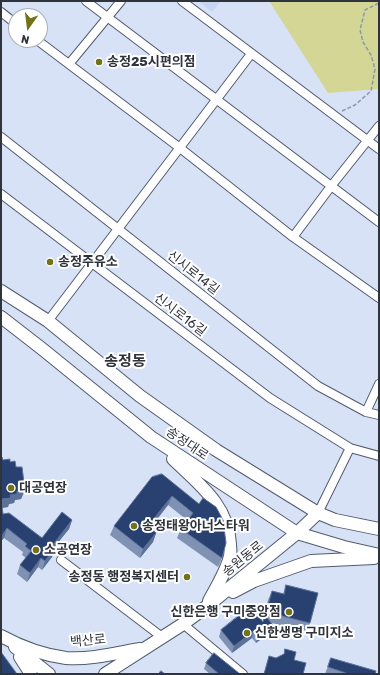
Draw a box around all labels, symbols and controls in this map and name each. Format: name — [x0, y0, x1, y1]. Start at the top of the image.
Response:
north arrow — [8, 8, 48, 48]
text: N — [20, 32, 31, 46]
place label: 송정25시편의점 — [107, 54, 196, 70]
marker: 송정25시편의점 — [94, 57, 104, 67]
street label: 신시로14길 — [164, 248, 222, 298]
place label: 송정주유소 — [58, 254, 118, 270]
marker: 송정주유소 — [45, 257, 55, 267]
street label: 신시로16길 — [151, 290, 209, 340]
district label: 송정동 — [104, 353, 146, 371]
street label: 송정대로 — [163, 424, 211, 464]
place label: 대공연장 — [19, 480, 67, 496]
marker: 대공연장 — [6, 483, 16, 493]
place label: 송정태왕아너스타워 — [142, 518, 250, 534]
marker: 송정태왕아너스타워 — [129, 521, 139, 531]
street label: 송원동로 — [220, 538, 266, 580]
place label: 소공연장 — [44, 542, 92, 558]
marker: 소공연장 — [31, 545, 41, 555]
place label: 송정동 행정복지센터 — [69, 569, 179, 585]
marker: 송정동 행정복지센터 — [182, 572, 192, 582]
place label: 신한은행 구미중앙점 — [171, 604, 281, 620]
marker: 신한은행 구미중앙점 — [284, 607, 294, 617]
place label: 신한생명 구미지소 — [255, 625, 353, 641]
marker: 신한생명 구미지소 — [242, 628, 252, 638]
street label: 백산로 — [69, 632, 107, 650]

